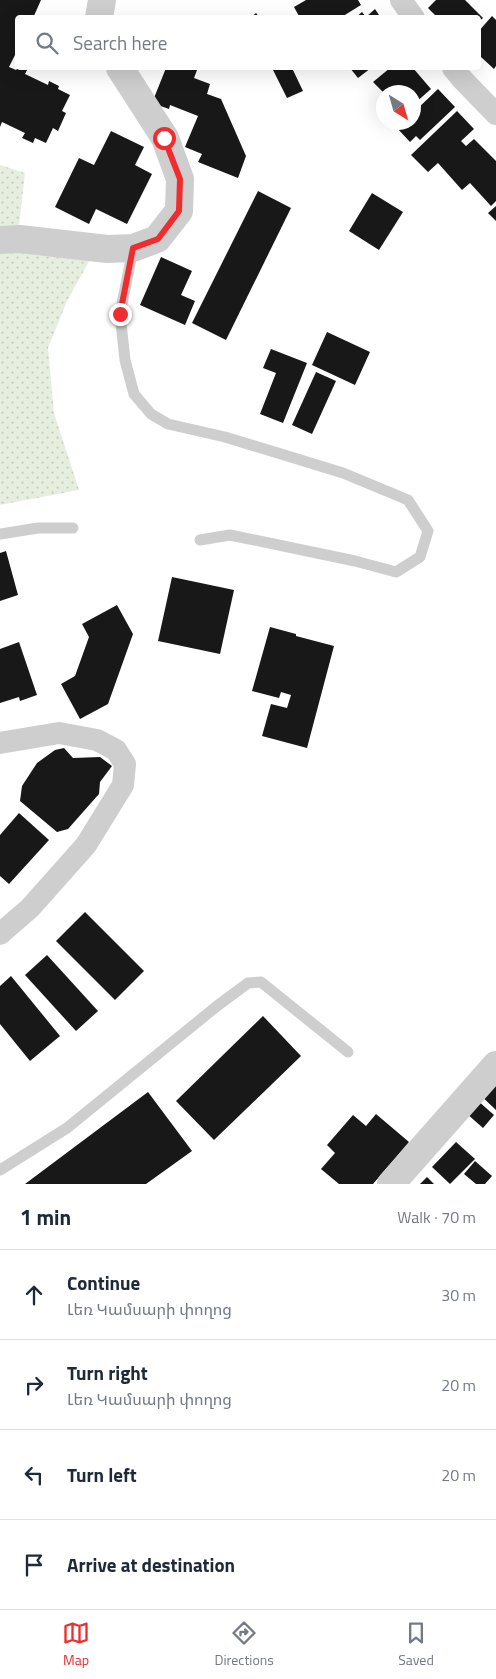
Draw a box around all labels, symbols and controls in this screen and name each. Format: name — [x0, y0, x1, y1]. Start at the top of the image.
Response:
search box — [15, 15, 481, 70]
text: Search here — [73, 28, 167, 57]
icon: search — [33, 29, 61, 57]
north arrow — [376, 85, 421, 130]
route start — [153, 127, 176, 150]
route end — [109, 303, 132, 326]
text: 1 min — [20, 1201, 71, 1233]
text: Walk · 70 m — [397, 1205, 476, 1229]
text: Continue — [67, 1268, 140, 1297]
icon: ahead — [20, 1281, 48, 1309]
text: 30 m — [441, 1283, 476, 1307]
text: Լեռ Կամսարի փողոց — [67, 1297, 232, 1321]
text: Turn right — [67, 1358, 148, 1387]
icon: right — [20, 1371, 48, 1399]
text: 20 m — [441, 1373, 476, 1397]
text: Լեռ Կամսարի փողոց — [67, 1387, 232, 1411]
text: Turn left — [67, 1460, 137, 1489]
icon: left — [20, 1461, 48, 1489]
text: 20 m — [441, 1463, 476, 1487]
text: Arrive at destination — [67, 1550, 235, 1579]
icon: arrive — [20, 1551, 48, 1579]
tab: Map — [62, 1619, 90, 1670]
tab: Directions — [214, 1619, 274, 1670]
tab: Saved — [398, 1619, 434, 1670]

